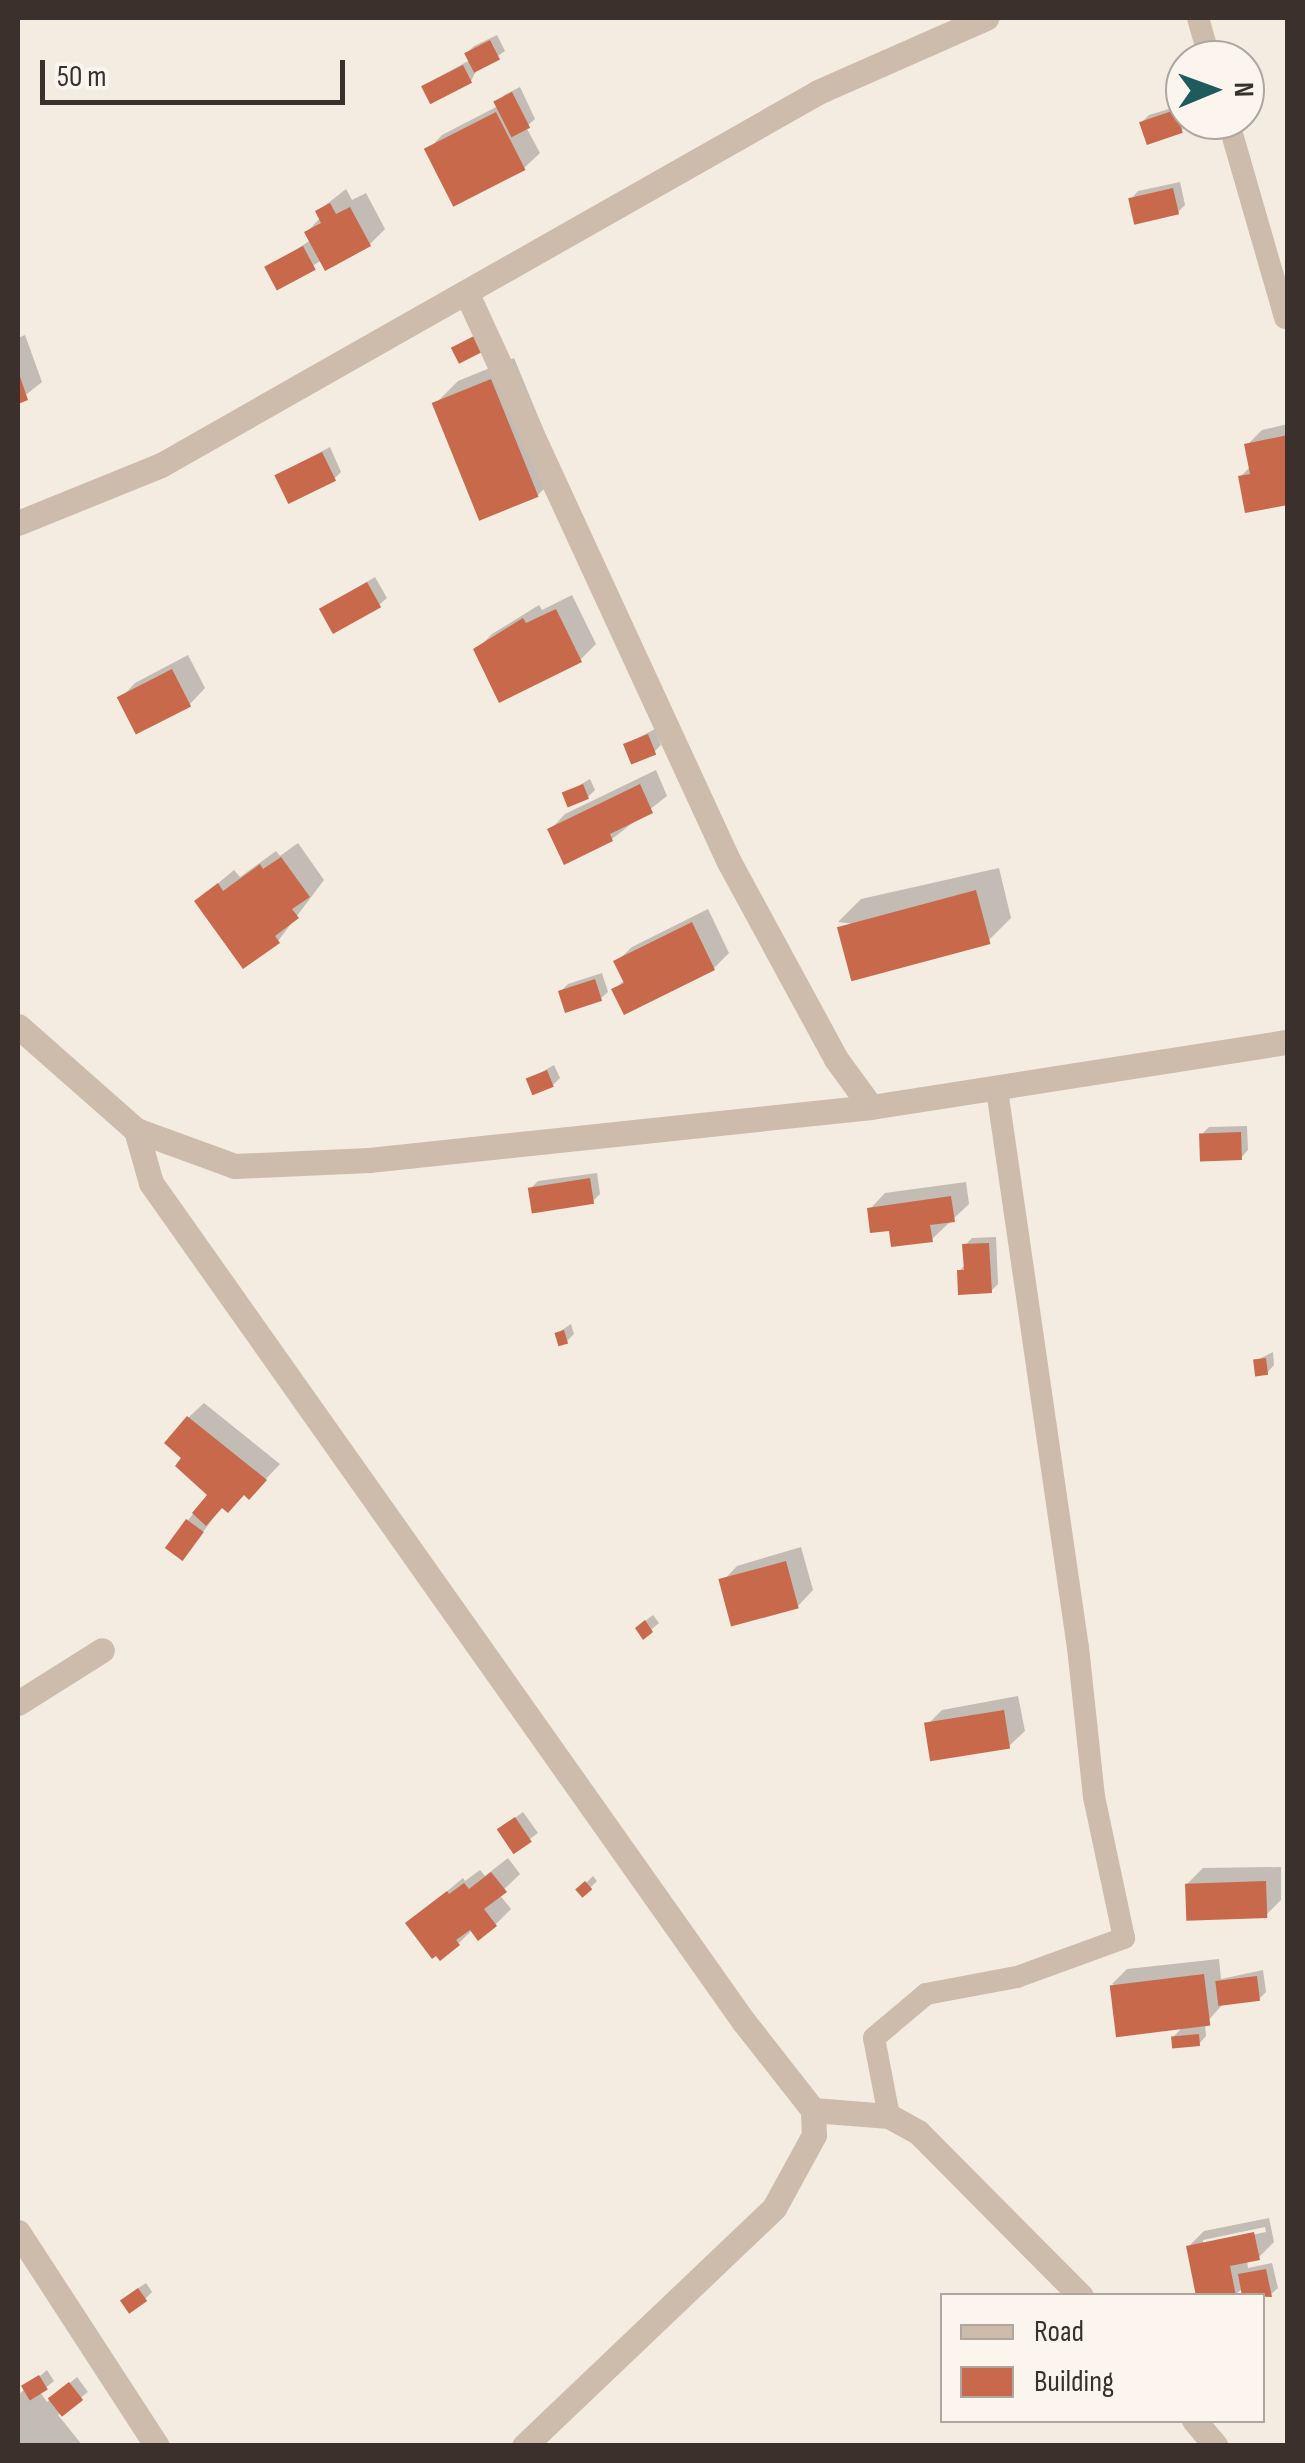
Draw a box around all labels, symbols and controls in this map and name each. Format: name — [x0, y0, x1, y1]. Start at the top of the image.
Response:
scale bar — [45, 40, 350, 102]
north arrow — [1165, 40, 1265, 140]
text: 50 m — [57, 59, 106, 95]
text: N — [1227, 82, 1260, 97]
legend — [940, 2293, 1265, 2423]
text: Road — [1034, 2314, 1084, 2350]
text: Building — [1034, 2364, 1114, 2400]

